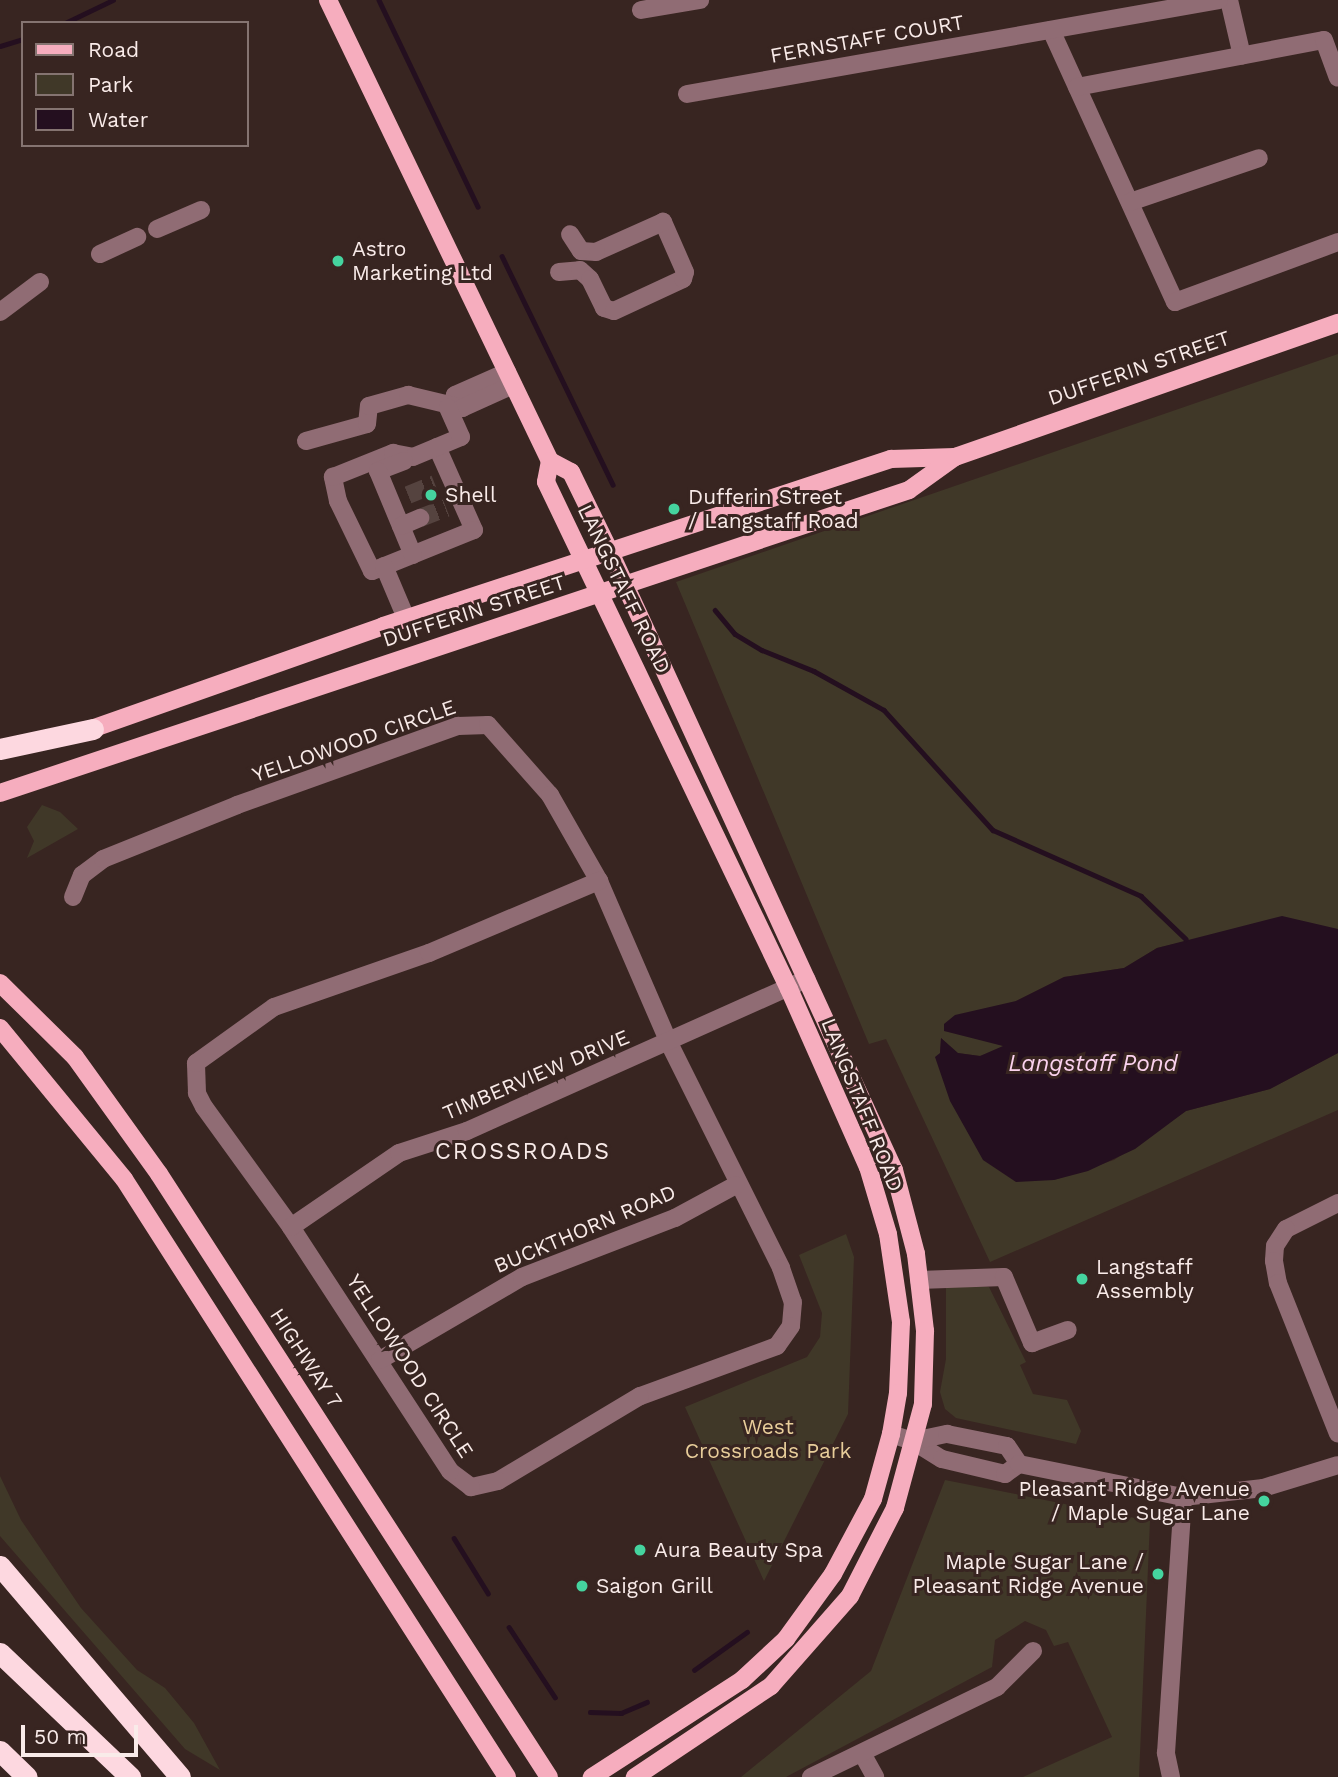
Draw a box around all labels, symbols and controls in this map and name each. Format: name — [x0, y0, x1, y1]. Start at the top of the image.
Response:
street label: FERNSTAFF COURT — [768, 9, 966, 69]
legend — [21, 21, 248, 147]
text: Road — [88, 37, 139, 62]
text: Park — [88, 72, 133, 97]
text: Water — [88, 107, 148, 132]
place label: Astro Marketing Ltd — [352, 236, 493, 286]
marker: Astro Marketing Ltd — [330, 253, 346, 269]
street label: DUFFERIN STREET — [1045, 325, 1233, 411]
place label: Shell — [445, 482, 496, 508]
place label: Dufferin Street / Langstaff Road — [688, 484, 860, 534]
marker: Shell — [423, 487, 439, 503]
street label: LANGSTAFF ROAD — [572, 500, 676, 678]
marker: Dufferin Street / Langstaff Road — [666, 501, 682, 517]
street label: DUFFERIN STREET — [379, 570, 569, 652]
street label: YELLOWOOD CIRCLE — [249, 694, 459, 788]
street label: LANGSTAFF ROAD — [816, 1014, 908, 1196]
street label: TIMBERVIEW DRIVE — [439, 1024, 633, 1126]
water label: Langstaff Pond — [1008, 1050, 1178, 1078]
district label: CROSSROADS — [436, 1138, 610, 1166]
street label: BUCKTHORN ROAD — [490, 1179, 680, 1279]
place label: Langstaff Assembly — [1096, 1254, 1194, 1304]
street label: YELLOWOOD CIRCLE — [341, 1270, 479, 1462]
marker: Langstaff Assembly — [1074, 1271, 1090, 1287]
street label: HIGHWAY 7 — [264, 1303, 348, 1413]
park label: West Crossroads Park — [685, 1414, 851, 1464]
place label: Pleasant Ridge Avenue / Maple Sugar Lane — [1018, 1476, 1250, 1526]
marker: Pleasant Ridge Avenue / Maple Sugar Lane — [1256, 1493, 1272, 1509]
place label: Aura Beauty Spa — [654, 1537, 824, 1563]
marker: Aura Beauty Spa — [632, 1542, 648, 1558]
place label: Maple Sugar Lane / Pleasant Ridge Avenue — [912, 1549, 1144, 1599]
marker: Maple Sugar Lane / Pleasant Ridge Avenue — [1150, 1566, 1166, 1582]
place label: Saigon Grill — [596, 1573, 713, 1599]
marker: Saigon Grill — [574, 1578, 590, 1594]
scale bar — [24, 1710, 142, 1754]
text: 50 m — [34, 1724, 86, 1749]

